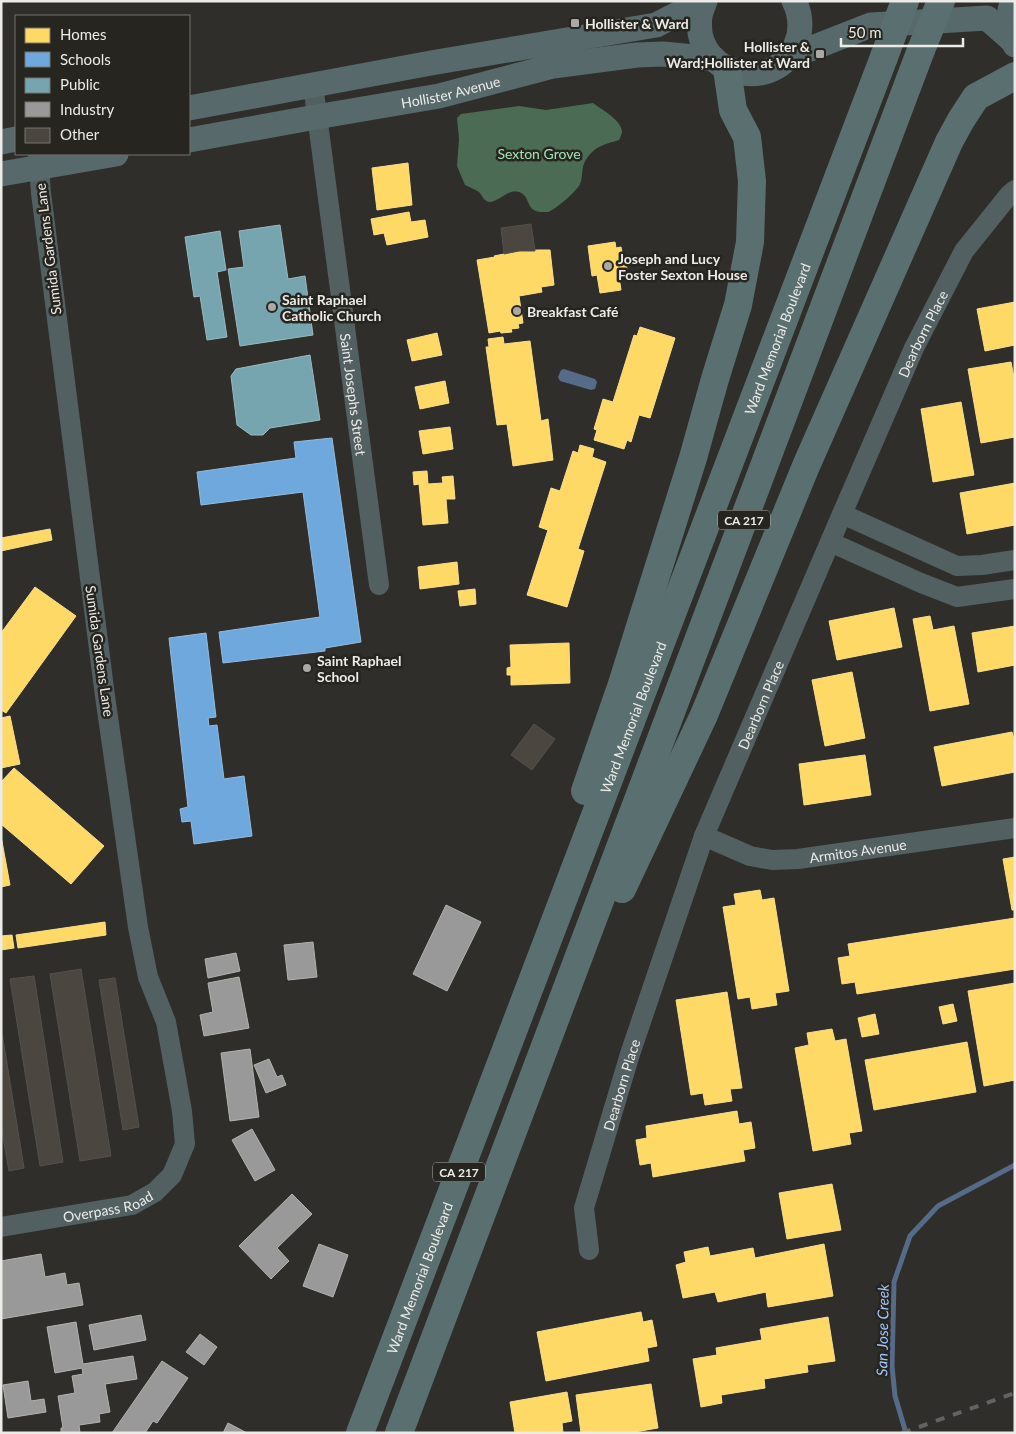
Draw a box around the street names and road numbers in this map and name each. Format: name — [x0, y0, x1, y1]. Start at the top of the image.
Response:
street label: Hollister Avenue — [400, 72, 502, 111]
street label: Sumida Gardens Lane — [31, 182, 65, 316]
street label: Ward Memorial Boulevard — [740, 260, 813, 417]
street label: Dearborn Place — [894, 287, 951, 380]
street label: Saint Josephs Street — [337, 332, 370, 456]
road number: CA 217 — [718, 510, 770, 530]
street label: Sumida Gardens Lane — [82, 584, 118, 718]
street label: Ward Memorial Boulevard — [596, 639, 669, 795]
street label: Dearborn Place — [734, 658, 787, 752]
street label: Armitos Avenue — [808, 835, 908, 866]
street label: Dearborn Place — [599, 1037, 643, 1133]
road number: CA 217 — [433, 1162, 485, 1182]
street label: Overpass Road — [62, 1187, 156, 1225]
street label: Ward Memorial Boulevard — [382, 1200, 456, 1356]

